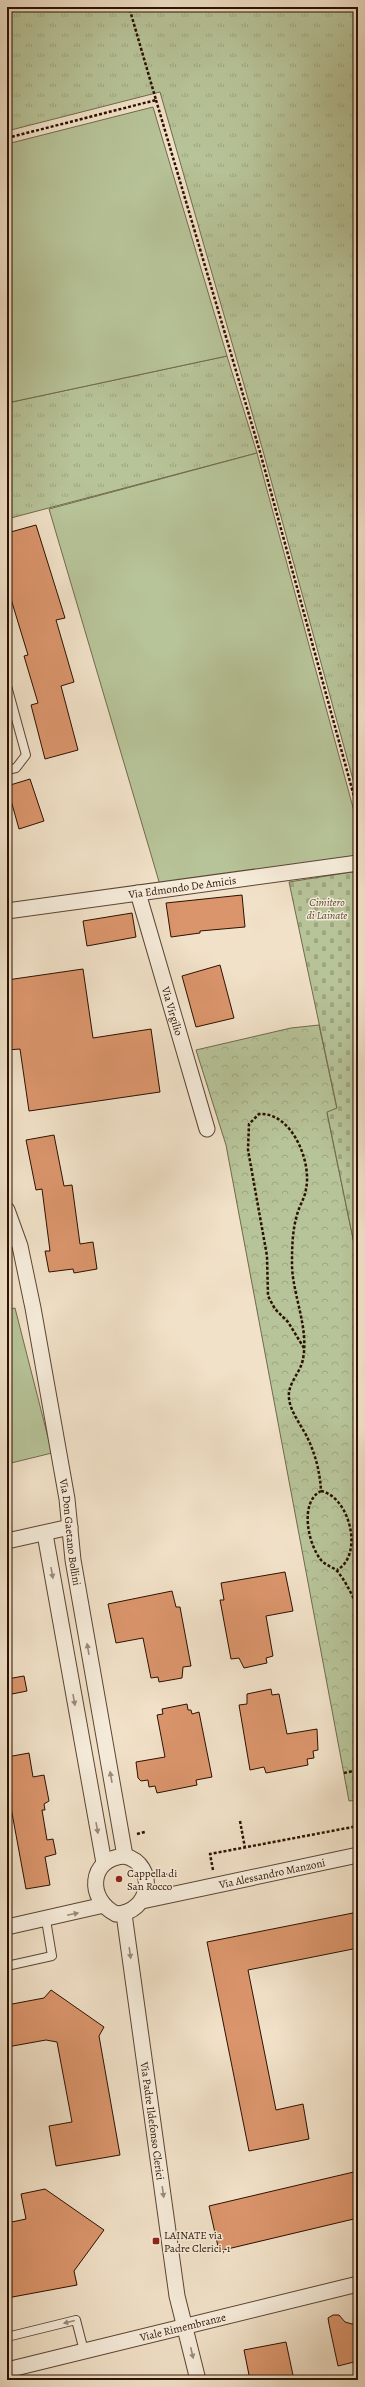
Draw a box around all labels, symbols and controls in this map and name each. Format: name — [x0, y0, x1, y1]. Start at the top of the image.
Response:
street label: Via Edmondo De Amicis — [127, 873, 237, 902]
park label: Cimitero di Lainate — [307, 895, 347, 923]
street label: Via Virgilio — [158, 984, 186, 1038]
street label: Via Don Gaetano Bollini — [55, 1477, 84, 1587]
one-way arrow — [49, 1566, 55, 1579]
one-way arrow — [85, 1642, 91, 1655]
one-way arrow — [72, 1694, 78, 1707]
one-way arrow — [107, 1770, 113, 1783]
one-way arrow — [94, 1822, 100, 1835]
street label: Via Alessandro Manzoni — [217, 1855, 327, 1893]
place label: Cappella di San Rocco — [127, 1866, 177, 1894]
marker: Cappella di San Rocco — [114, 1874, 124, 1884]
one-way arrow — [66, 1910, 79, 1916]
one-way arrow — [127, 1947, 133, 1959]
street label: Via Padre Ildefonso Clerici — [136, 2060, 168, 2181]
one-way arrow — [160, 2186, 166, 2198]
place label: LAINATE via Padre Clerici, 1 — [164, 2228, 231, 2256]
marker: LAINATE via Padre Clerici, 1 — [151, 2236, 161, 2246]
street label: Viale Rimembranze — [137, 2310, 228, 2345]
one-way arrow — [63, 2319, 75, 2325]
one-way arrow — [190, 2347, 196, 2359]

